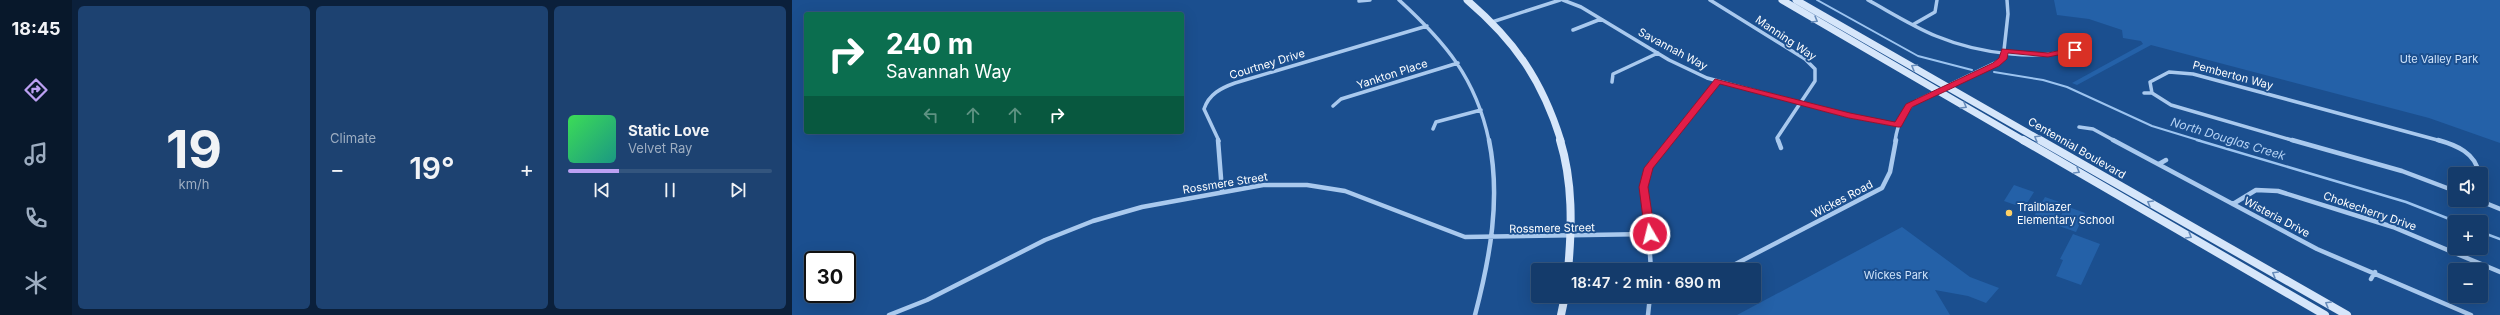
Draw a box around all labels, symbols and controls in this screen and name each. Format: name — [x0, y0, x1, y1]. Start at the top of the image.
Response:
street label: Manning Way — [1753, 12, 1819, 64]
one-way arrow — [1811, 15, 1818, 22]
text: 18:45 — [11, 18, 61, 39]
street label: Savannah Way — [1636, 25, 1710, 73]
text: 240 m — [886, 27, 973, 61]
icon: right — [820, 28, 872, 80]
pin — [2058, 33, 2092, 67]
icon: arrive — [2064, 39, 2086, 61]
street label: Courtney Drive — [1228, 46, 1306, 82]
park label: Ute Valley Park — [2400, 52, 2478, 66]
street label: Yankton Place — [1355, 56, 1429, 92]
street label: Pemberton Way — [2191, 58, 2275, 92]
text: Savannah Way — [886, 61, 1011, 82]
one-way arrow — [1910, 65, 1918, 72]
icon: directions — [22, 76, 50, 104]
one-way arrow — [1960, 101, 1967, 108]
icon: left — [920, 104, 942, 126]
icon: ahead — [962, 104, 984, 126]
icon: ahead — [1004, 104, 1026, 126]
icon: right — [1046, 104, 1068, 126]
street label: Centennial Boulevard — [2026, 114, 2128, 182]
water label: North Douglas Creek — [2169, 114, 2288, 163]
text: 19 — [166, 118, 222, 181]
text: Static Love — [628, 121, 709, 140]
text: Climate — [330, 130, 376, 146]
one-way arrow — [2034, 136, 2041, 143]
icon: music — [22, 140, 50, 168]
text: Velvet Ray — [628, 140, 692, 156]
text: 19° — [409, 150, 455, 186]
text: − — [330, 156, 345, 182]
text: + — [519, 156, 534, 182]
one-way arrow — [2072, 167, 2080, 174]
map controls — [2448, 167, 2488, 303]
button: sound — [2448, 167, 2488, 207]
street label: Rossmere Street — [1182, 169, 1269, 197]
text: km/h — [179, 176, 209, 192]
street label: Wickes Road — [1809, 177, 1875, 221]
icon: previous — [591, 179, 613, 201]
icon: pause — [659, 179, 681, 201]
icon: next — [727, 179, 749, 201]
street label: Chokecherry Drive — [2322, 188, 2418, 234]
street label: Wisteria Drive — [2242, 194, 2312, 240]
place label: Trailblazer Elementary School — [2017, 200, 2114, 227]
one-way arrow — [2146, 200, 2154, 207]
icon: phone — [22, 204, 50, 232]
marker: Trailblazer Elementary School — [2004, 208, 2014, 218]
position arrow — [1629, 213, 1671, 255]
button: + — [2448, 215, 2488, 255]
street label: Rossmere Street — [1509, 220, 1595, 236]
one-way arrow — [2185, 232, 2192, 239]
speed limit sign: 30 — [804, 251, 856, 303]
button: − — [2448, 263, 2488, 303]
park label: Wickes Park — [1864, 268, 1928, 282]
icon: climate — [22, 269, 50, 297]
one-way arrow — [2272, 272, 2279, 279]
text: 18:47 · 2 min · 690 m — [1571, 273, 1721, 292]
one-way arrow — [2325, 302, 2332, 309]

